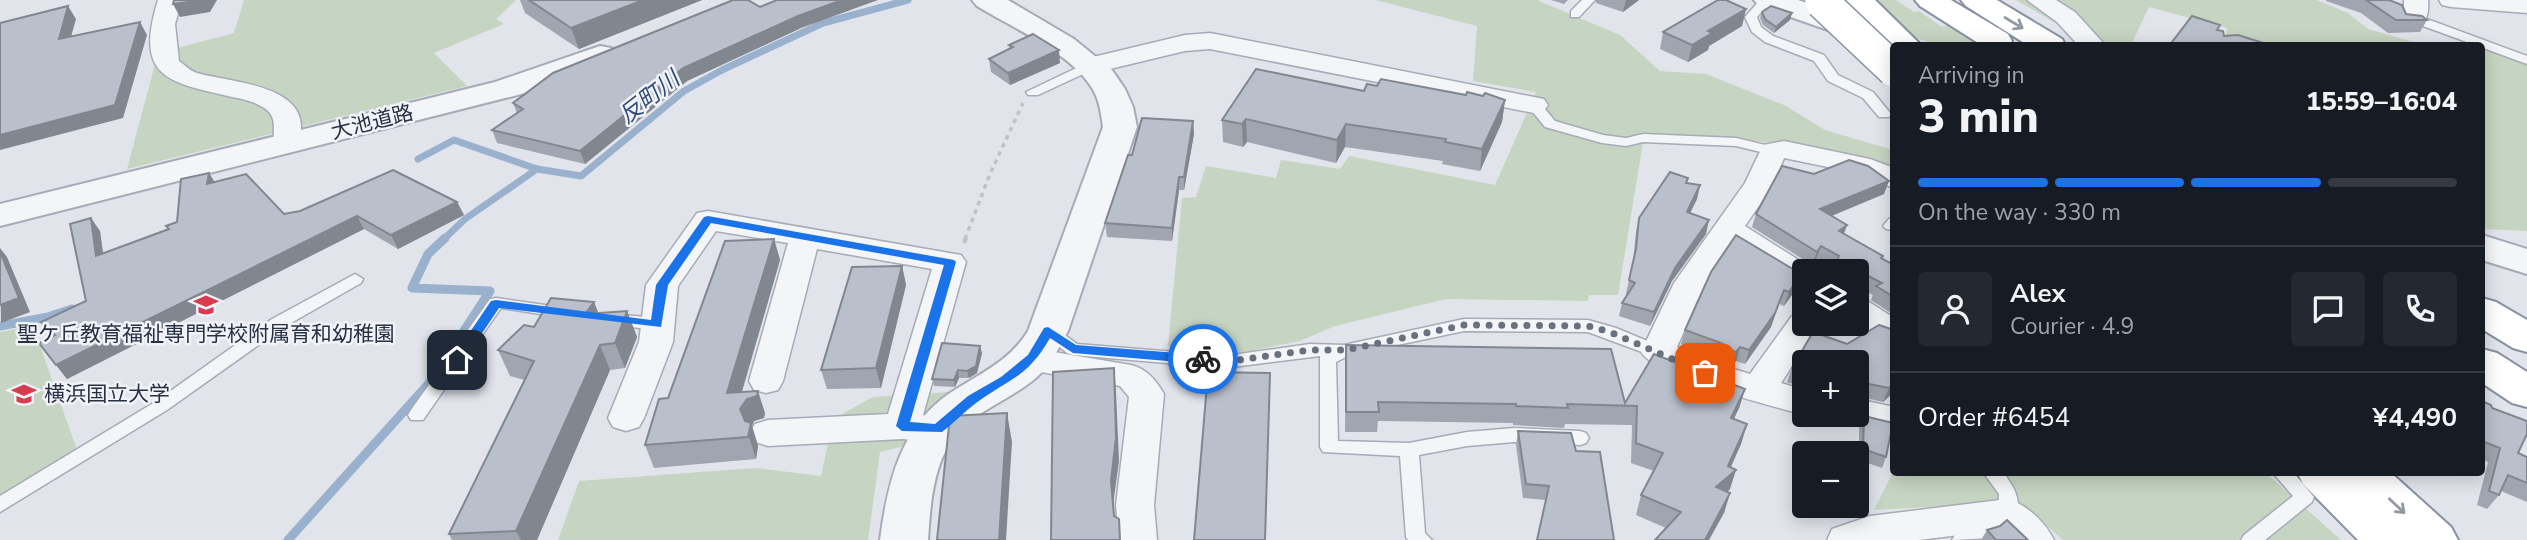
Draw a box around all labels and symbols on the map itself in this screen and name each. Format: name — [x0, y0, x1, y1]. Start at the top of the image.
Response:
one-way arrow — [2003, 16, 2023, 30]
water label: 反町川 — [613, 62, 688, 131]
street label: 大池道路 — [328, 98, 416, 146]
school or university icon: 聖ケ丘教育福祉専門学校附属育和幼稚園 — [192, 291, 220, 319]
place label: 聖ケ丘教育福祉専門学校附属育和幼稚園 — [17, 320, 395, 348]
courier — [1168, 324, 1238, 394]
pin — [427, 330, 487, 390]
pin — [1675, 343, 1735, 403]
school or university icon: 横浜国立大学 — [10, 380, 38, 408]
place label: 横浜国立大学 — [44, 380, 170, 408]
one-way arrow — [2388, 498, 2405, 515]

